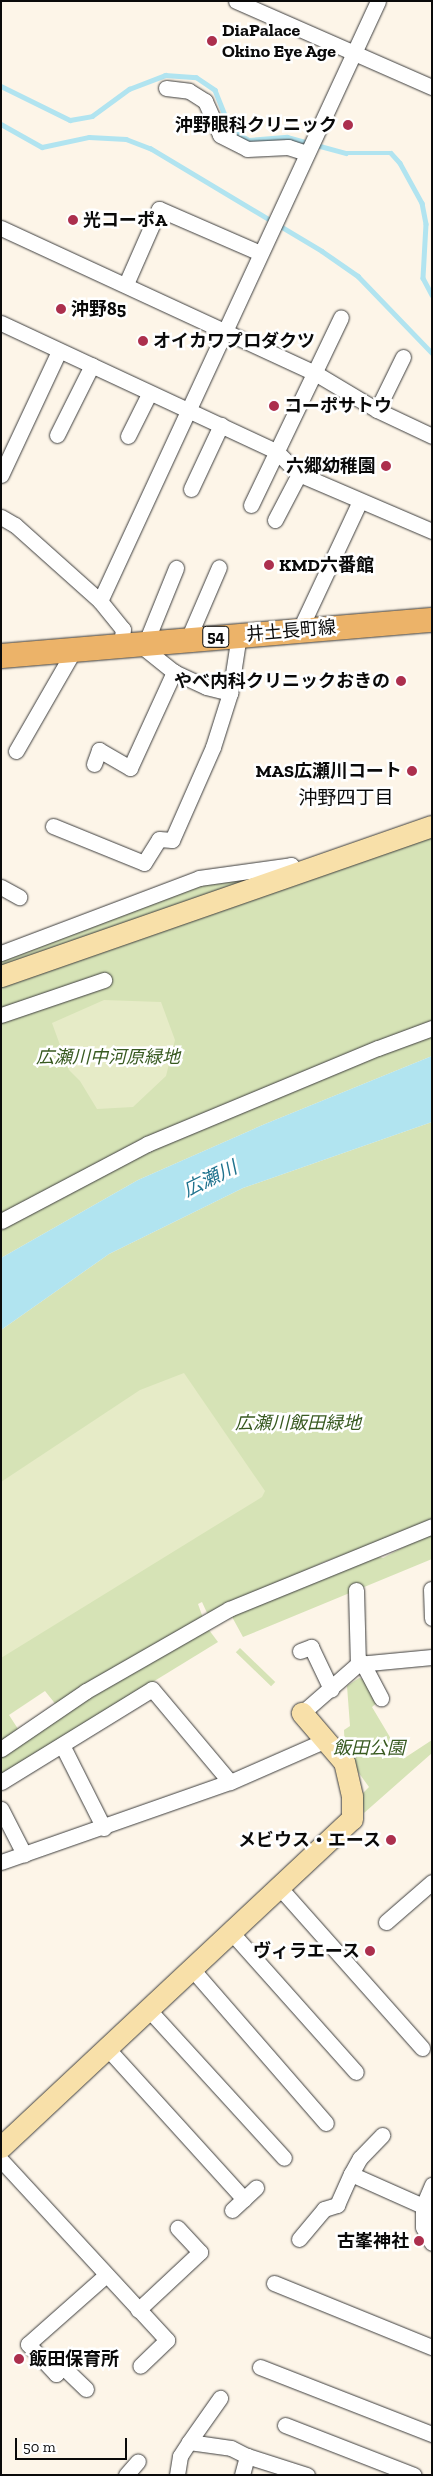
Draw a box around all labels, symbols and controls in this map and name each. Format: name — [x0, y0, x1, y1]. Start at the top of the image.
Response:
place label: DiaPalace Okino Eye Age — [222, 20, 337, 62]
marker: DiaPalace Okino Eye Age — [206, 35, 218, 47]
place label: 沖野眼科クリニック — [175, 114, 337, 136]
marker: 沖野眼科クリニック — [341, 118, 355, 132]
place label: 光コーポA — [83, 209, 167, 231]
marker: 光コーポA — [67, 214, 79, 226]
place label: 沖野85 — [71, 298, 126, 320]
marker: 沖野85 — [55, 303, 67, 315]
place label: オイカワプロダクツ — [153, 330, 315, 352]
marker: オイカワプロダクツ — [137, 335, 149, 347]
place label: コーポサトウ — [284, 395, 392, 417]
marker: コーポサトウ — [268, 400, 280, 412]
place label: 六郷幼稚園 — [286, 455, 376, 477]
marker: 六郷幼稚園 — [380, 460, 392, 472]
place label: KMD六番館 — [279, 554, 374, 576]
marker: KMD六番館 — [263, 559, 275, 571]
street label: 井土長町線 — [245, 616, 337, 646]
road number: 54 — [202, 624, 230, 650]
place label: やべ内科クリニックおきの — [174, 670, 390, 692]
marker: やべ内科クリニックおきの — [394, 674, 408, 688]
place label: MAS広瀬川コート — [255, 760, 402, 782]
marker: MAS広瀬川コート — [406, 765, 418, 777]
district label: 沖野四丁目 — [299, 787, 393, 809]
park label: 広瀬川中河原緑地 — [36, 1046, 180, 1068]
water label: 広瀬川 — [179, 1156, 241, 1202]
park label: 広瀬川飯田緑地 — [235, 1412, 361, 1434]
park label: 飯田公園 — [333, 1737, 405, 1759]
place label: メビウス・エース — [237, 1829, 381, 1851]
marker: メビウス・エース — [385, 1834, 397, 1846]
place label: ヴィラエース — [252, 1940, 360, 1962]
marker: ヴィラエース — [364, 1945, 376, 1957]
place label: 古峯神社 — [337, 2230, 409, 2252]
marker: 古峯神社 — [413, 2235, 425, 2247]
place label: 飯田保育所 — [29, 2348, 119, 2370]
marker: 飯田保育所 — [13, 2353, 25, 2365]
scale bar — [18, 2428, 130, 2460]
text: 50 m — [23, 2438, 56, 2456]

